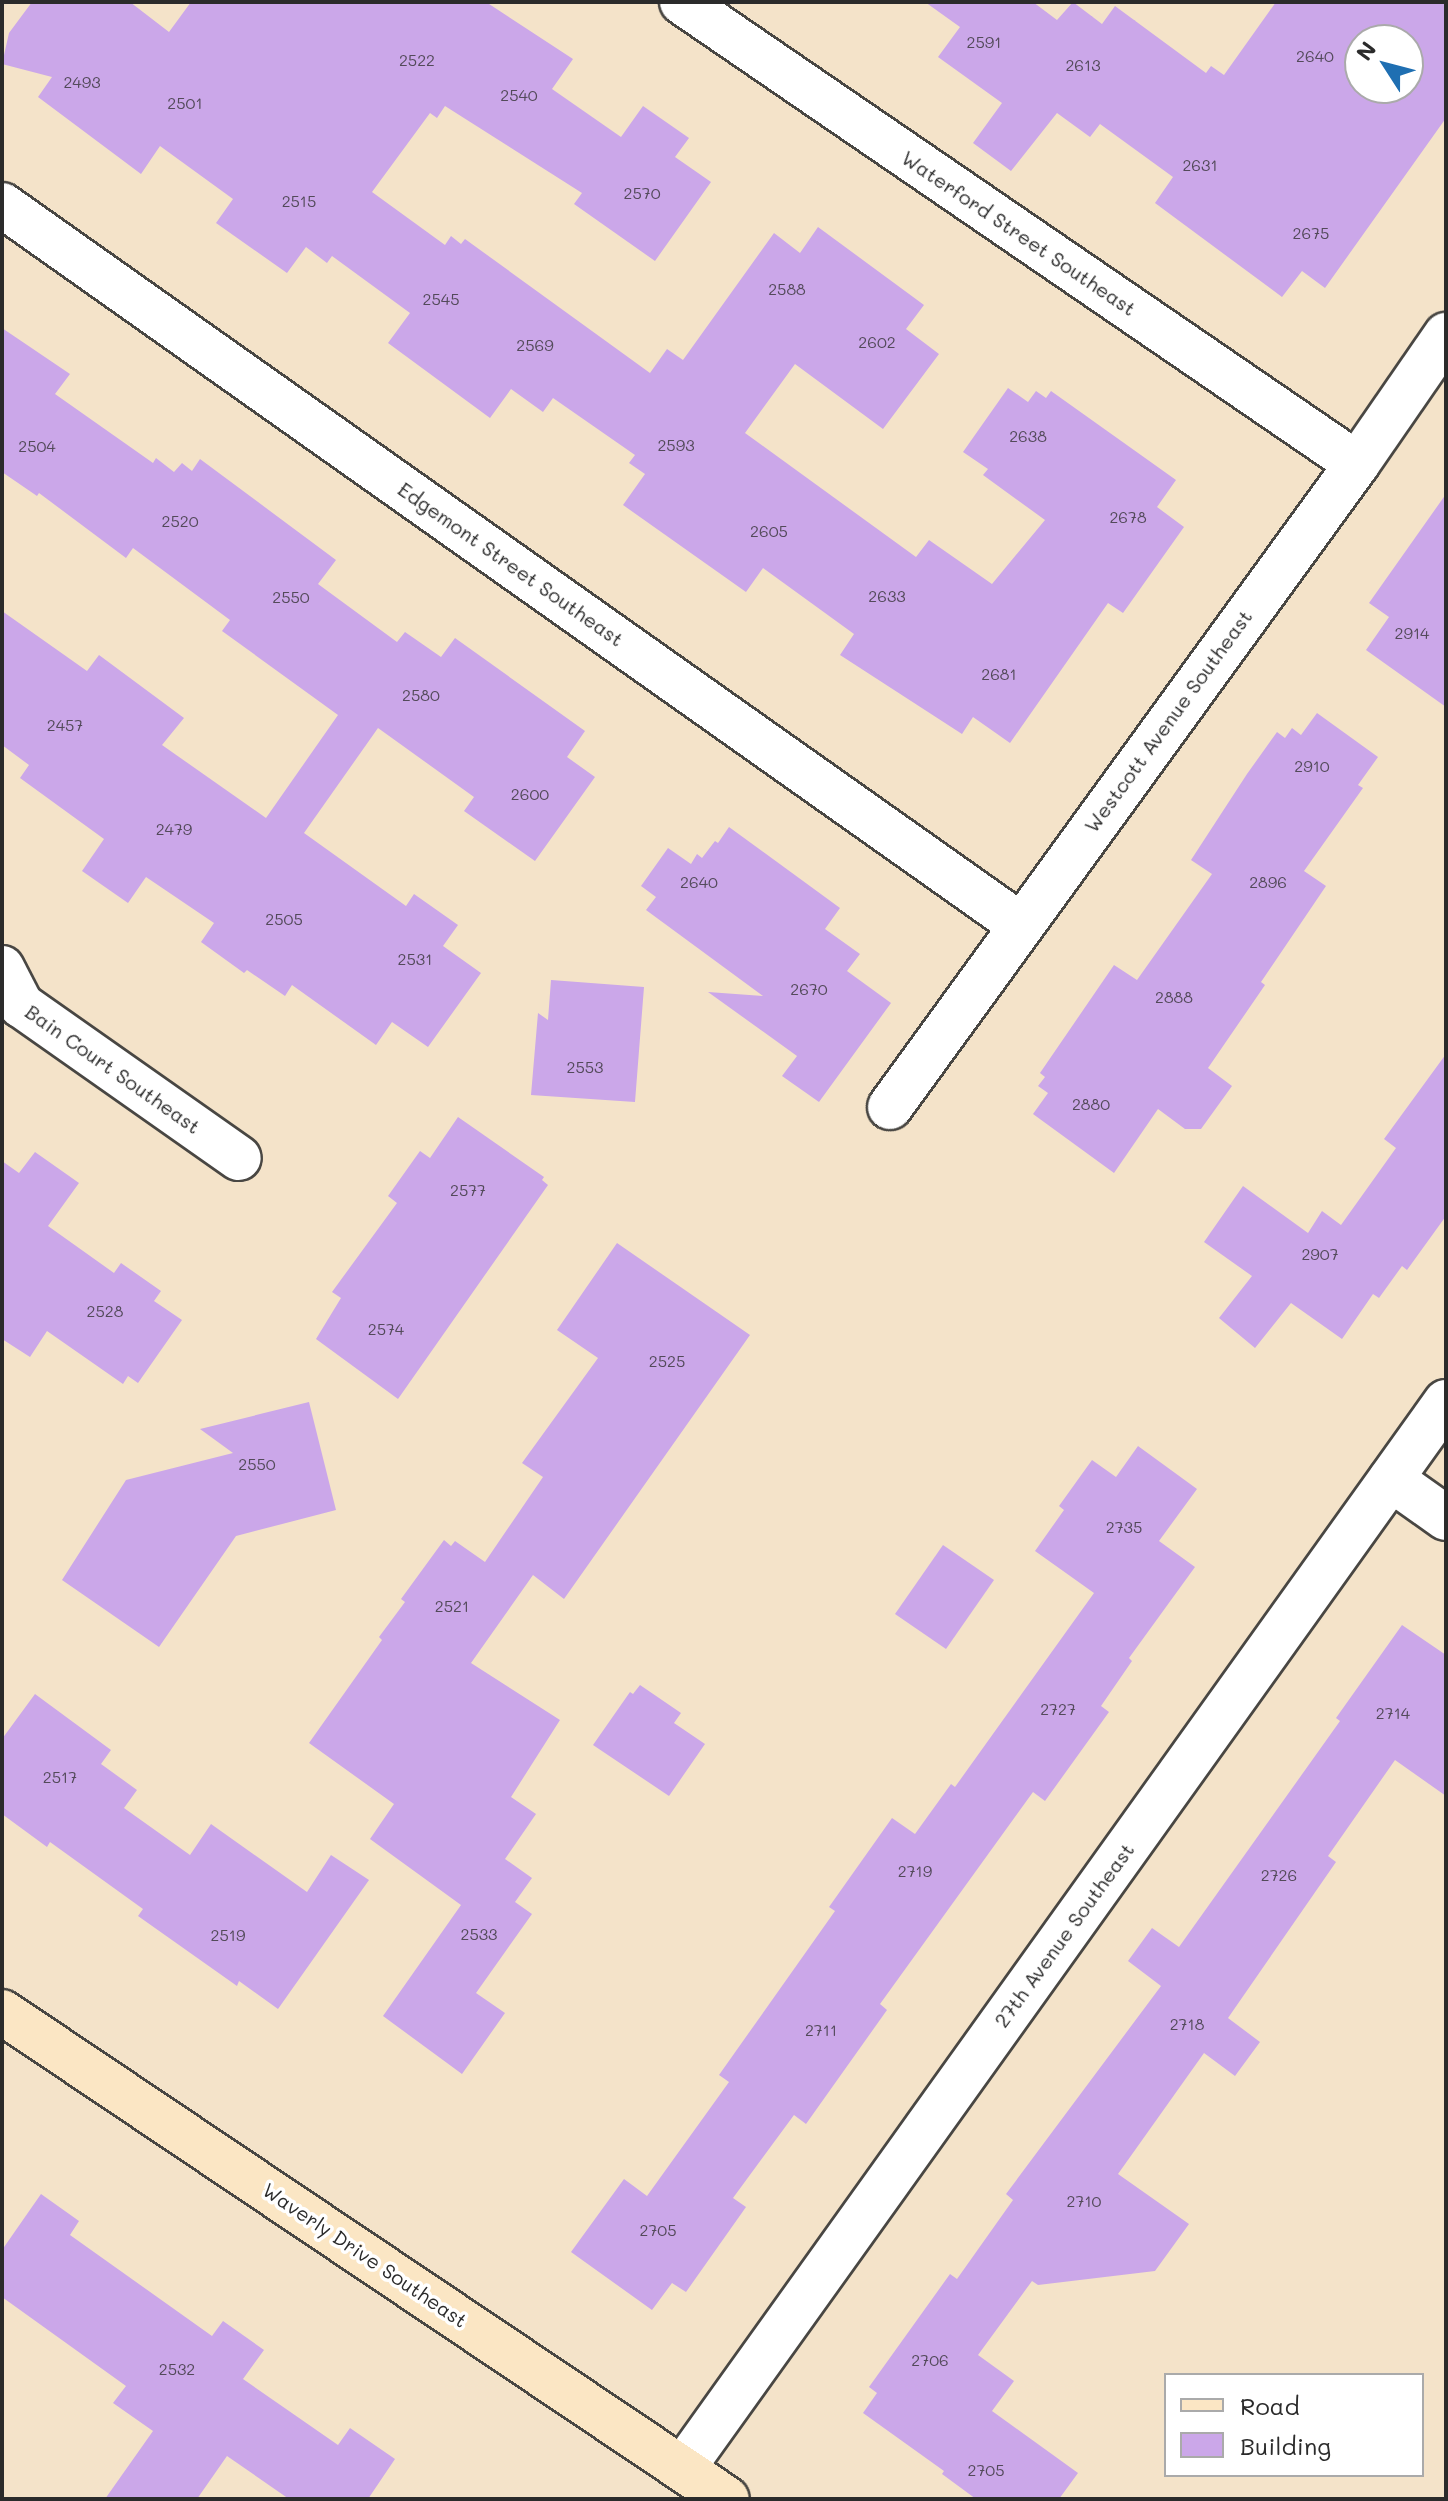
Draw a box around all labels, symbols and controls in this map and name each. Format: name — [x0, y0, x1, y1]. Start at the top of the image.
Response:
north arrow — [1344, 24, 1424, 104]
house number: 2591 — [967, 32, 1001, 52]
text: N — [1349, 36, 1382, 66]
house number: 2640 — [1296, 46, 1334, 66]
house number: 2522 — [399, 50, 435, 70]
house number: 2613 — [1065, 55, 1101, 75]
house number: 2493 — [63, 72, 101, 92]
house number: 2540 — [500, 85, 538, 105]
house number: 2501 — [167, 93, 203, 113]
street label: Waterford Street Southeast — [897, 145, 1141, 321]
house number: 2631 — [1182, 155, 1218, 175]
house number: 2570 — [623, 183, 661, 203]
house number: 2515 — [282, 191, 316, 211]
house number: 2675 — [1293, 223, 1329, 243]
house number: 2588 — [768, 279, 806, 299]
house number: 2545 — [423, 289, 459, 309]
house number: 2602 — [858, 332, 896, 352]
house number: 2569 — [516, 335, 554, 355]
house number: 2638 — [1009, 426, 1047, 446]
house number: 2593 — [657, 435, 695, 455]
house number: 2504 — [18, 436, 56, 456]
street label: Edgemont Street Southeast — [394, 477, 628, 651]
house number: 2678 — [1109, 507, 1147, 527]
house number: 2520 — [161, 511, 199, 531]
house number: 2605 — [750, 521, 788, 541]
house number: 2633 — [868, 586, 906, 606]
house number: 2550 — [272, 587, 310, 607]
street label: Westcott Avenue Southeast — [1079, 605, 1257, 837]
house number: 2914 — [1395, 623, 1429, 643]
house number: 2681 — [981, 664, 1017, 684]
house number: 2580 — [402, 685, 440, 705]
house number: 2457 — [47, 715, 83, 735]
house number: 2910 — [1294, 756, 1330, 776]
house number: 2600 — [511, 784, 549, 804]
house number: 2479 — [156, 819, 192, 839]
house number: 2640 — [680, 872, 718, 892]
house number: 2896 — [1249, 872, 1287, 892]
house number: 2505 — [265, 909, 303, 929]
house number: 2531 — [398, 949, 432, 969]
house number: 2670 — [790, 979, 828, 999]
house number: 2888 — [1155, 987, 1193, 1007]
street label: Bain Court Southeast — [21, 999, 205, 1139]
house number: 2553 — [567, 1057, 603, 1077]
house number: 2880 — [1072, 1094, 1110, 1114]
house number: 2577 — [450, 1180, 486, 1200]
house number: 2907 — [1301, 1244, 1339, 1264]
house number: 2528 — [87, 1301, 123, 1321]
house number: 2574 — [368, 1319, 404, 1339]
house number: 2525 — [649, 1351, 685, 1371]
house number: 2550 — [238, 1454, 276, 1474]
house number: 2735 — [1106, 1517, 1142, 1537]
house number: 2521 — [435, 1596, 469, 1616]
house number: 2727 — [1040, 1699, 1076, 1719]
house number: 2714 — [1376, 1703, 1410, 1723]
house number: 2517 — [43, 1767, 77, 1787]
street label: 27th Avenue Southeast — [989, 1838, 1139, 2032]
house number: 2719 — [898, 1861, 932, 1881]
house number: 2726 — [1261, 1865, 1297, 1885]
house number: 2533 — [461, 1924, 497, 1944]
house number: 2519 — [211, 1925, 245, 1945]
house number: 2718 — [1170, 2014, 1204, 2034]
house number: 2711 — [805, 2020, 837, 2040]
street label: Waverly Drive Southeast — [258, 2177, 472, 2333]
house number: 2710 — [1067, 2191, 1101, 2211]
house number: 2705 — [639, 2220, 677, 2240]
house number: 2706 — [911, 2350, 949, 2370]
house number: 2532 — [159, 2359, 195, 2379]
legend — [1164, 2373, 1424, 2477]
text: Road — [1240, 2390, 1300, 2421]
text: Building — [1240, 2430, 1331, 2461]
house number: 2705 — [967, 2460, 1005, 2480]

